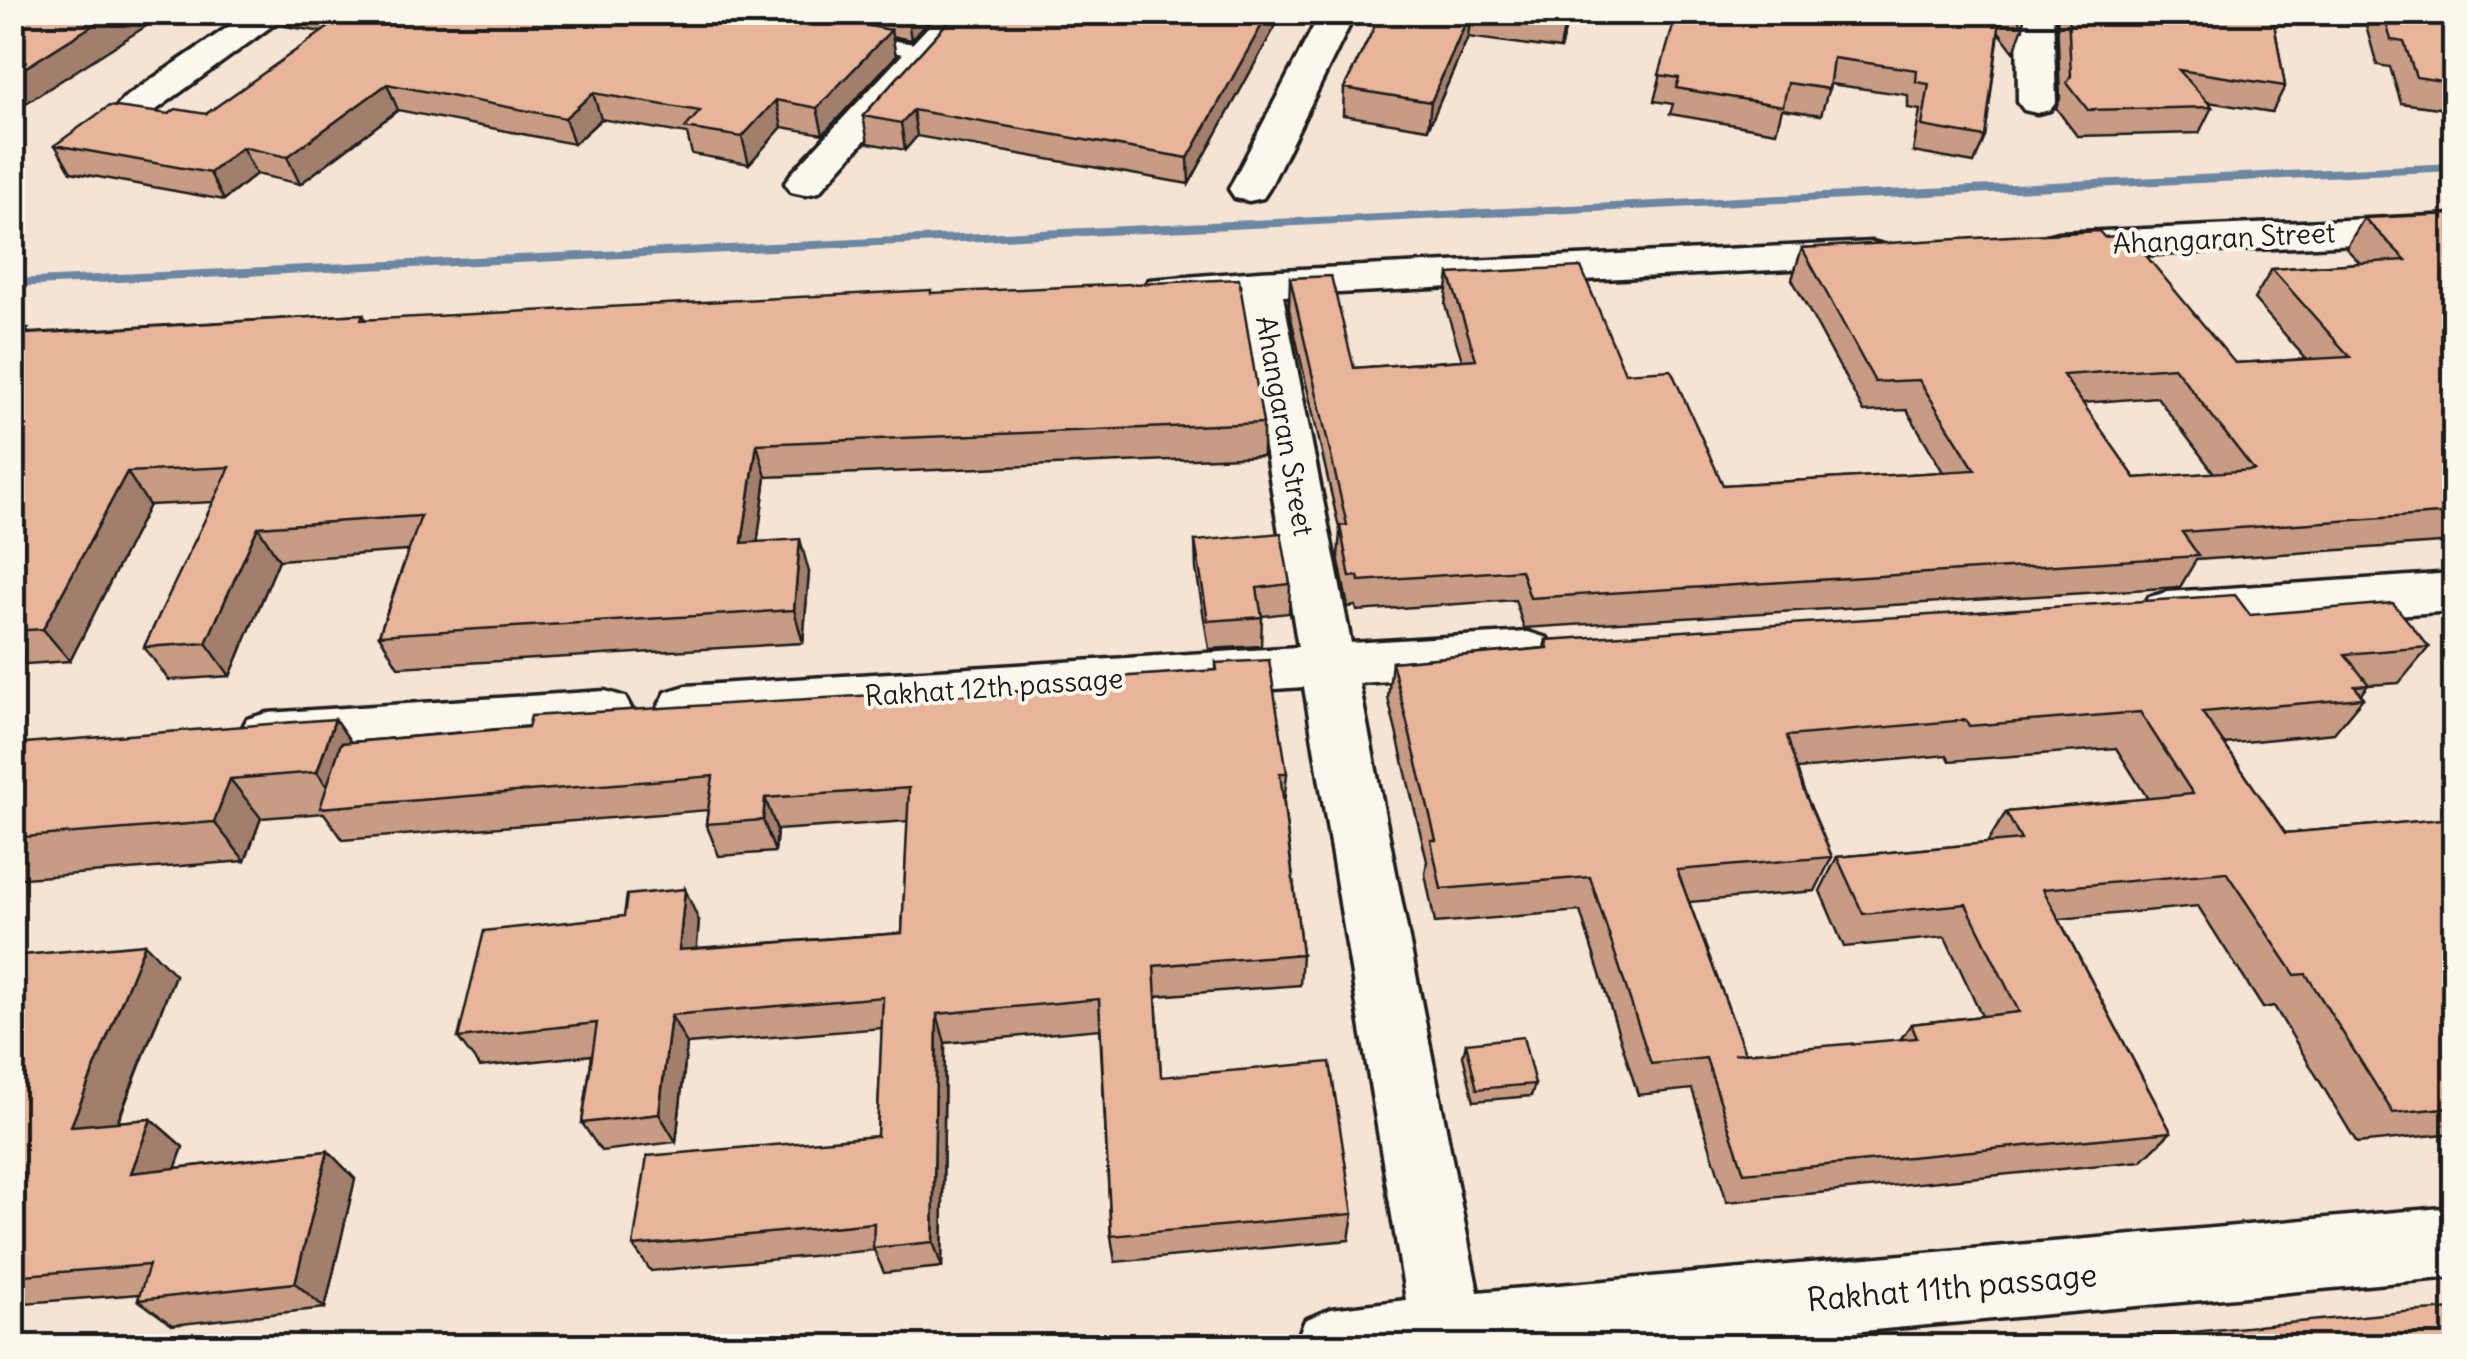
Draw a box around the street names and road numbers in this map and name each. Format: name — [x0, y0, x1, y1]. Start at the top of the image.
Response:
street label: Ahangaran Street — [2112, 214, 2336, 262]
street label: Ahangaran Street — [1248, 313, 1322, 539]
street label: Rakhat 12th passage — [864, 660, 1124, 714]
street label: Rakhat 11th passage — [1805, 1254, 2099, 1320]

